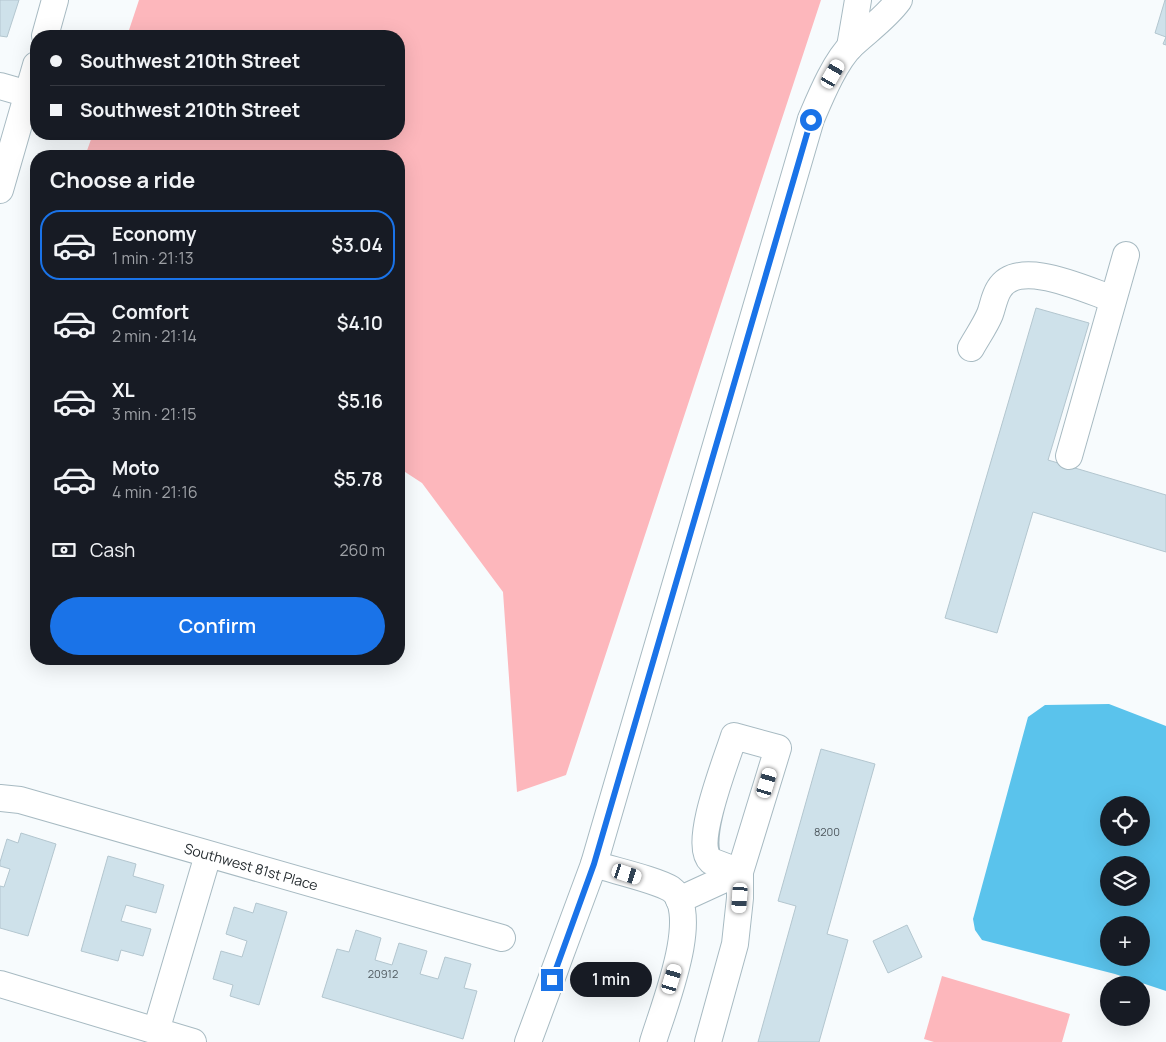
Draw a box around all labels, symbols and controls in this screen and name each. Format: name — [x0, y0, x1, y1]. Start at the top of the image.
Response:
text: Southwest 210th Street — [80, 48, 300, 74]
car — [819, 57, 846, 91]
text: Southwest 210th Street — [80, 97, 300, 123]
route start — [800, 109, 822, 131]
text: Choose a ride — [50, 165, 195, 195]
text: Economy — [112, 221, 196, 247]
icon: car — [52, 223, 97, 268]
text: $3.04 — [331, 232, 383, 258]
text: 1 min · 21:13 — [112, 247, 194, 269]
text: Comfort — [112, 299, 189, 325]
icon: car — [52, 301, 97, 346]
text: $4.10 — [337, 310, 383, 336]
text: 2 min · 21:14 — [112, 325, 197, 347]
text: XL — [112, 377, 135, 403]
icon: car — [52, 379, 97, 424]
text: $5.16 — [337, 388, 383, 414]
text: 3 min · 21:15 — [112, 403, 197, 425]
text: Moto — [112, 455, 159, 481]
icon: car — [52, 457, 97, 502]
text: $5.78 — [333, 466, 383, 492]
text: 4 min · 21:16 — [112, 481, 198, 503]
icon: cash — [50, 536, 78, 564]
text: Cash — [90, 537, 135, 563]
text: 260 m — [339, 539, 385, 561]
button: Confirm — [50, 597, 385, 655]
car — [755, 766, 778, 800]
map controls — [1100, 796, 1150, 1026]
button: locate — [1100, 796, 1150, 846]
house number: 8200 — [814, 824, 840, 839]
street label: Southwest 81st Place — [182, 838, 320, 895]
button: layers — [1100, 856, 1150, 906]
car — [610, 862, 643, 886]
car — [731, 883, 748, 913]
button: + — [1100, 916, 1150, 966]
callout: 1 min — [570, 962, 652, 998]
car — [660, 962, 683, 996]
house number: 20912 — [368, 966, 398, 981]
text: 1 min — [592, 968, 630, 990]
route end — [541, 969, 563, 991]
button: − — [1100, 976, 1150, 1026]

